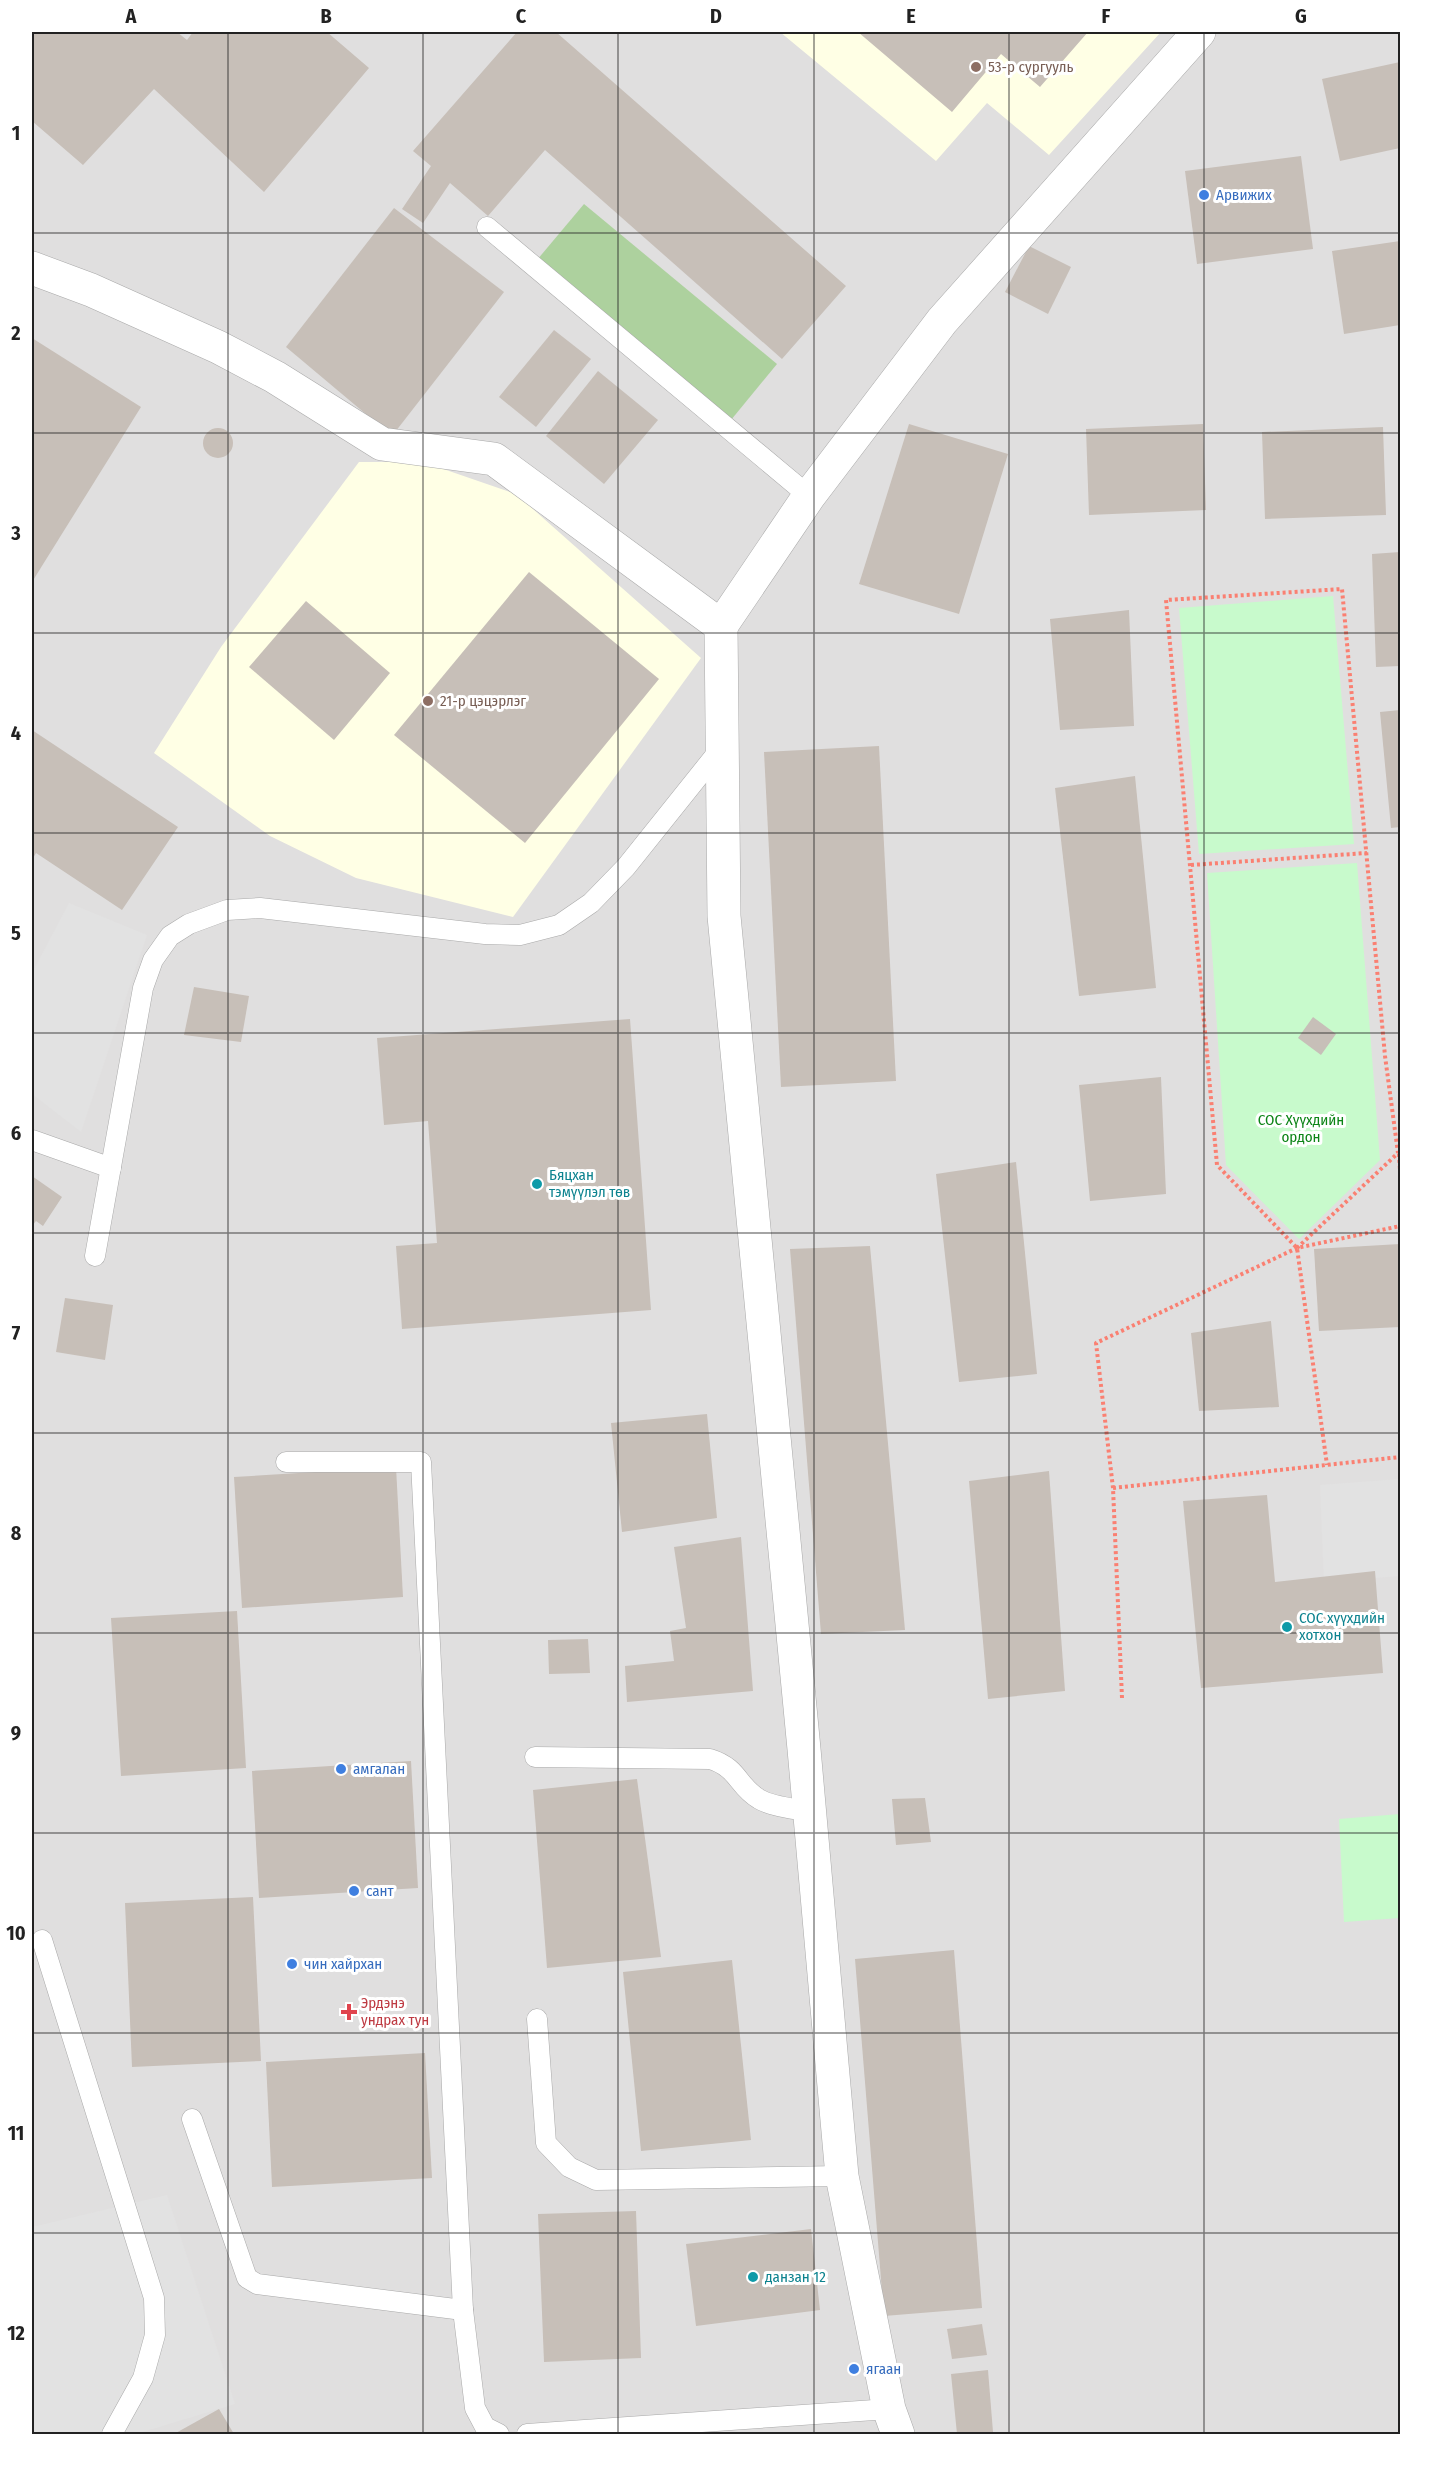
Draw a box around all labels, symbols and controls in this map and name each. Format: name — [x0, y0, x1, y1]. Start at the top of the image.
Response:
text: A — [125, 4, 138, 28]
text: B — [320, 4, 332, 28]
text: C — [516, 4, 527, 28]
text: D — [710, 4, 722, 28]
text: E — [906, 4, 916, 28]
text: F — [1102, 4, 1111, 28]
text: G — [1295, 4, 1307, 28]
place label: 53-р сургууль — [988, 58, 1073, 76]
marker: 53-р сургууль — [969, 60, 983, 74]
text: 1 — [12, 121, 20, 145]
place label: Арвижих — [1216, 186, 1272, 204]
marker: Арвижих — [1197, 188, 1211, 202]
text: 2 — [10, 321, 21, 345]
text: 3 — [10, 521, 21, 545]
place label: 21-р цэцэрлэг — [440, 692, 526, 710]
marker: 21-р цэцэрлэг — [421, 694, 435, 708]
text: 4 — [11, 721, 21, 745]
text: 5 — [11, 921, 21, 945]
park label: СОС Хүүхдийн ордон — [1258, 1111, 1344, 1146]
text: 6 — [11, 1121, 21, 1145]
place label: Бяцхан тэмүүлэл төв — [549, 1166, 630, 1201]
marker: Бяцхан тэмүүлэл төв — [530, 1177, 544, 1191]
text: 7 — [12, 1321, 21, 1345]
text: 8 — [11, 1521, 22, 1545]
place label: СОС хүүхдийн хотхон — [1299, 1609, 1385, 1644]
marker: СОС хүүхдийн хотхон — [1280, 1620, 1294, 1634]
text: 9 — [11, 1721, 21, 1745]
place label: амгалан — [353, 1760, 405, 1778]
marker: амгалан — [334, 1762, 348, 1776]
place label: сант — [366, 1882, 395, 1900]
marker: сант — [347, 1884, 361, 1898]
text: 10 — [6, 1921, 26, 1945]
place label: чин хайрхан — [304, 1955, 382, 1973]
marker: чин хайрхан — [285, 1957, 299, 1971]
place label: Эрдэнэ ундрах тун — [361, 1994, 429, 2029]
marker: Эрдэнэ ундрах тун — [342, 2005, 356, 2019]
text: 11 — [8, 2121, 24, 2145]
place label: данзан 12 — [765, 2268, 826, 2286]
marker: данзан 12 — [746, 2270, 760, 2284]
text: 12 — [7, 2321, 25, 2345]
place label: ягаан — [866, 2360, 901, 2378]
marker: ягаан — [847, 2362, 861, 2376]

